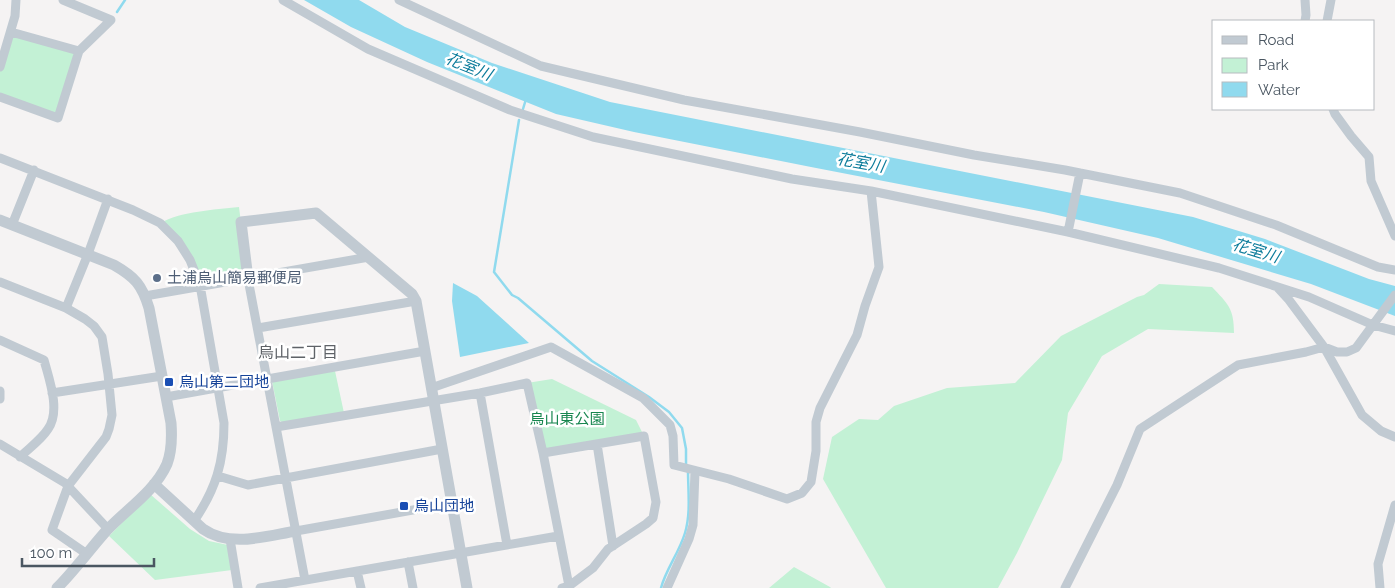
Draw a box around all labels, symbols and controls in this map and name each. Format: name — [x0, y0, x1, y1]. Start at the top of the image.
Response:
legend — [1212, 20, 1375, 110]
text: Road — [1258, 31, 1294, 49]
water label: 花室川 — [443, 49, 496, 85]
text: Park — [1258, 56, 1289, 74]
text: Water — [1258, 81, 1301, 99]
water label: 花室川 — [836, 149, 888, 176]
water label: 花室川 — [1230, 234, 1283, 267]
place label: 土浦烏山簡易郵便局 — [167, 269, 302, 287]
marker: 土浦烏山簡易郵便局 — [151, 272, 163, 284]
district label: 烏山二丁目 — [258, 343, 338, 362]
place label: 烏山第二団地 — [179, 373, 269, 391]
marker: 烏山第二団地 — [163, 376, 175, 388]
park label: 烏山東公園 — [529, 410, 605, 428]
place label: 烏山団地 — [414, 497, 474, 515]
marker: 烏山団地 — [398, 500, 410, 512]
scale bar — [22, 536, 155, 568]
text: 100 m — [30, 544, 72, 562]

